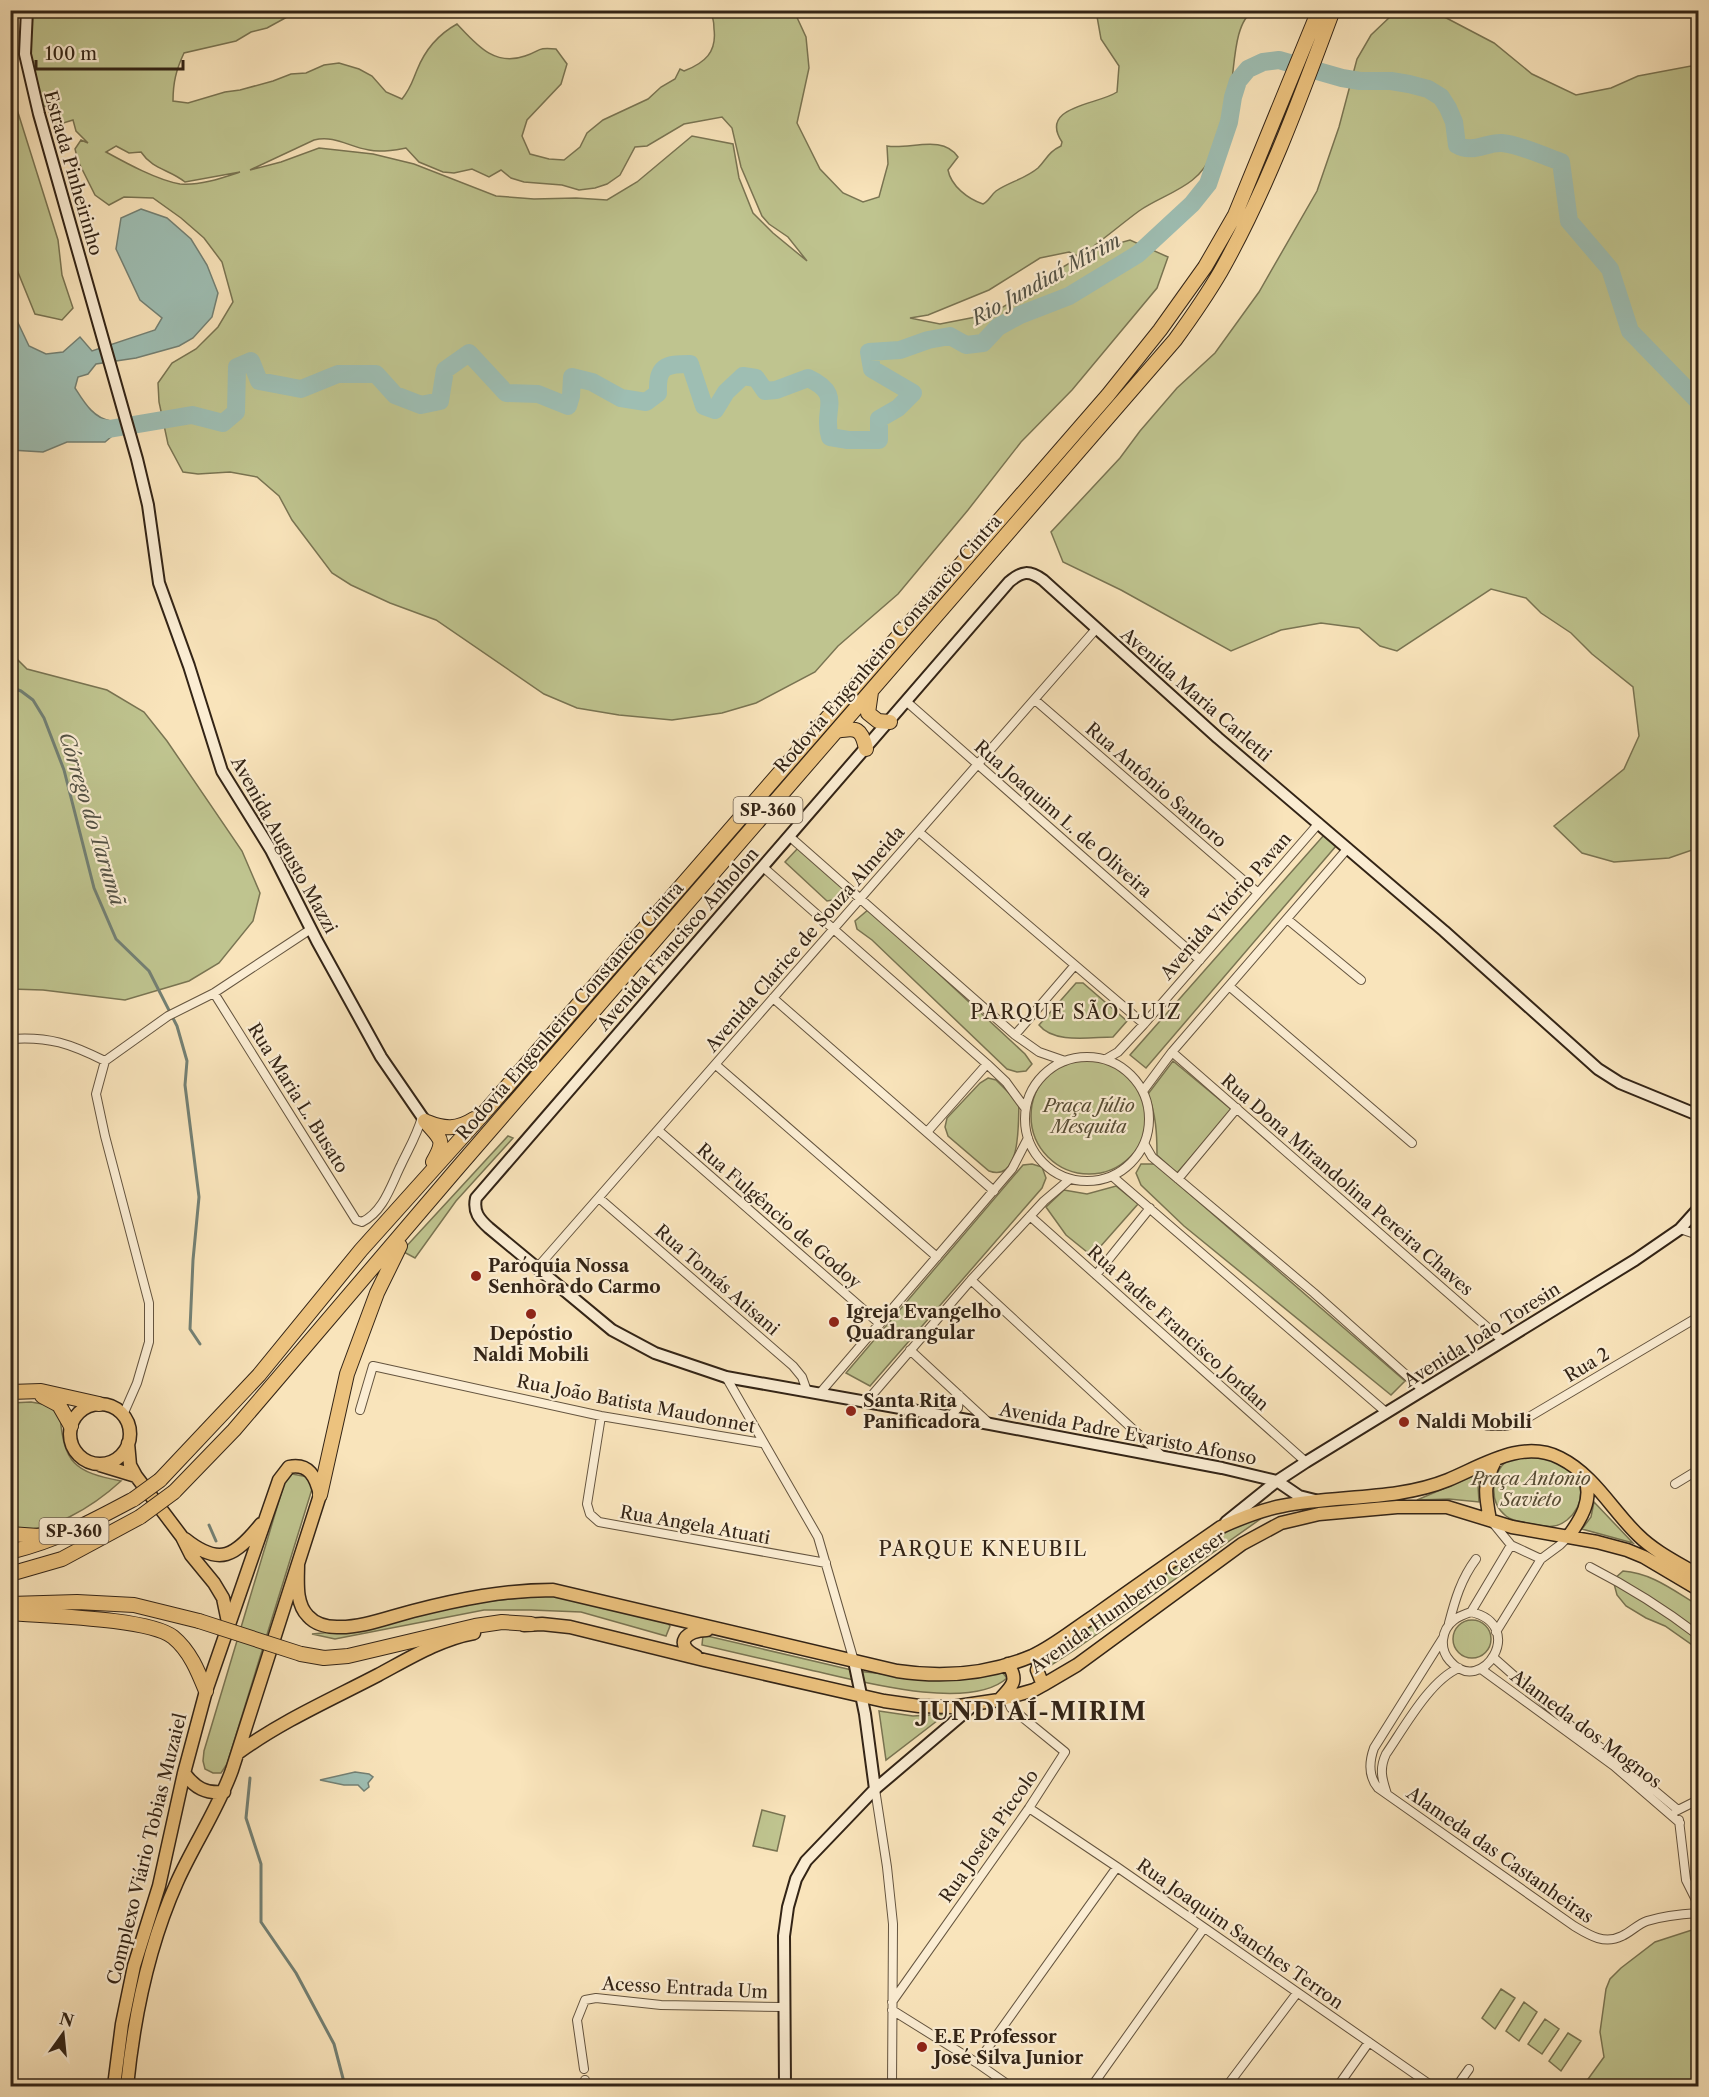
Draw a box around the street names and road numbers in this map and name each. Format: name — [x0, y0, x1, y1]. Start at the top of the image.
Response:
street label: Estrada Pinheirinho — [39, 88, 107, 258]
street label: Rodovia Engenheiro Constancio Cintra — [770, 510, 1007, 778]
street label: Avenida Maria Carletti — [1115, 623, 1276, 767]
street label: Rua Antônio Santoro — [1081, 718, 1231, 852]
street label: Rua Joaquim L. de Oliveira — [970, 736, 1157, 903]
street label: Avenida Augusto Mazzi — [226, 752, 342, 938]
road number: SP-360 — [734, 797, 802, 823]
street label: Avenida Clarice de Souza Almeida — [700, 821, 910, 1057]
street label: Avenida Vitório Pavan — [1155, 828, 1296, 985]
street label: Avenida Francisco Anholon — [592, 843, 763, 1036]
street label: Rodovia Engenheiro Constancio Cintra — [452, 877, 689, 1145]
street label: Rua Maria L. Busato — [243, 1019, 353, 1177]
street label: Rua Dona Mirandolina Pereira Chaves — [1217, 1070, 1477, 1300]
street label: Rua Fulgêncio de Godoy — [692, 1139, 866, 1294]
street label: Rua Tomás Atisani — [650, 1220, 784, 1340]
street label: Rua Padre Francisco Jordan — [1083, 1241, 1273, 1415]
street label: Avenida João Toresin — [1399, 1278, 1564, 1393]
street label: Rua 2 — [1560, 1343, 1614, 1387]
street label: Rua João Batista Maudonnet — [515, 1370, 758, 1438]
street label: Avenida Padre Evaristo Afonso — [996, 1398, 1259, 1470]
street label: Rua Angela Atuati — [618, 1501, 772, 1549]
road number: SP-360 — [40, 1518, 109, 1544]
street label: Avenida Humberto Cereser — [1025, 1526, 1230, 1679]
street label: Alameda dos Mognos — [1505, 1665, 1666, 1793]
street label: Complexo Viário Tobias Muzaiel — [103, 1711, 191, 1987]
street label: Rua Josefa Piccolo — [935, 1765, 1043, 1907]
street label: Alameda das Castanheiras — [1402, 1781, 1598, 1928]
street label: Rua Joaquim Sanches Terron — [1132, 1854, 1348, 2014]
street label: Acesso Entrada Um — [600, 1973, 769, 2003]

